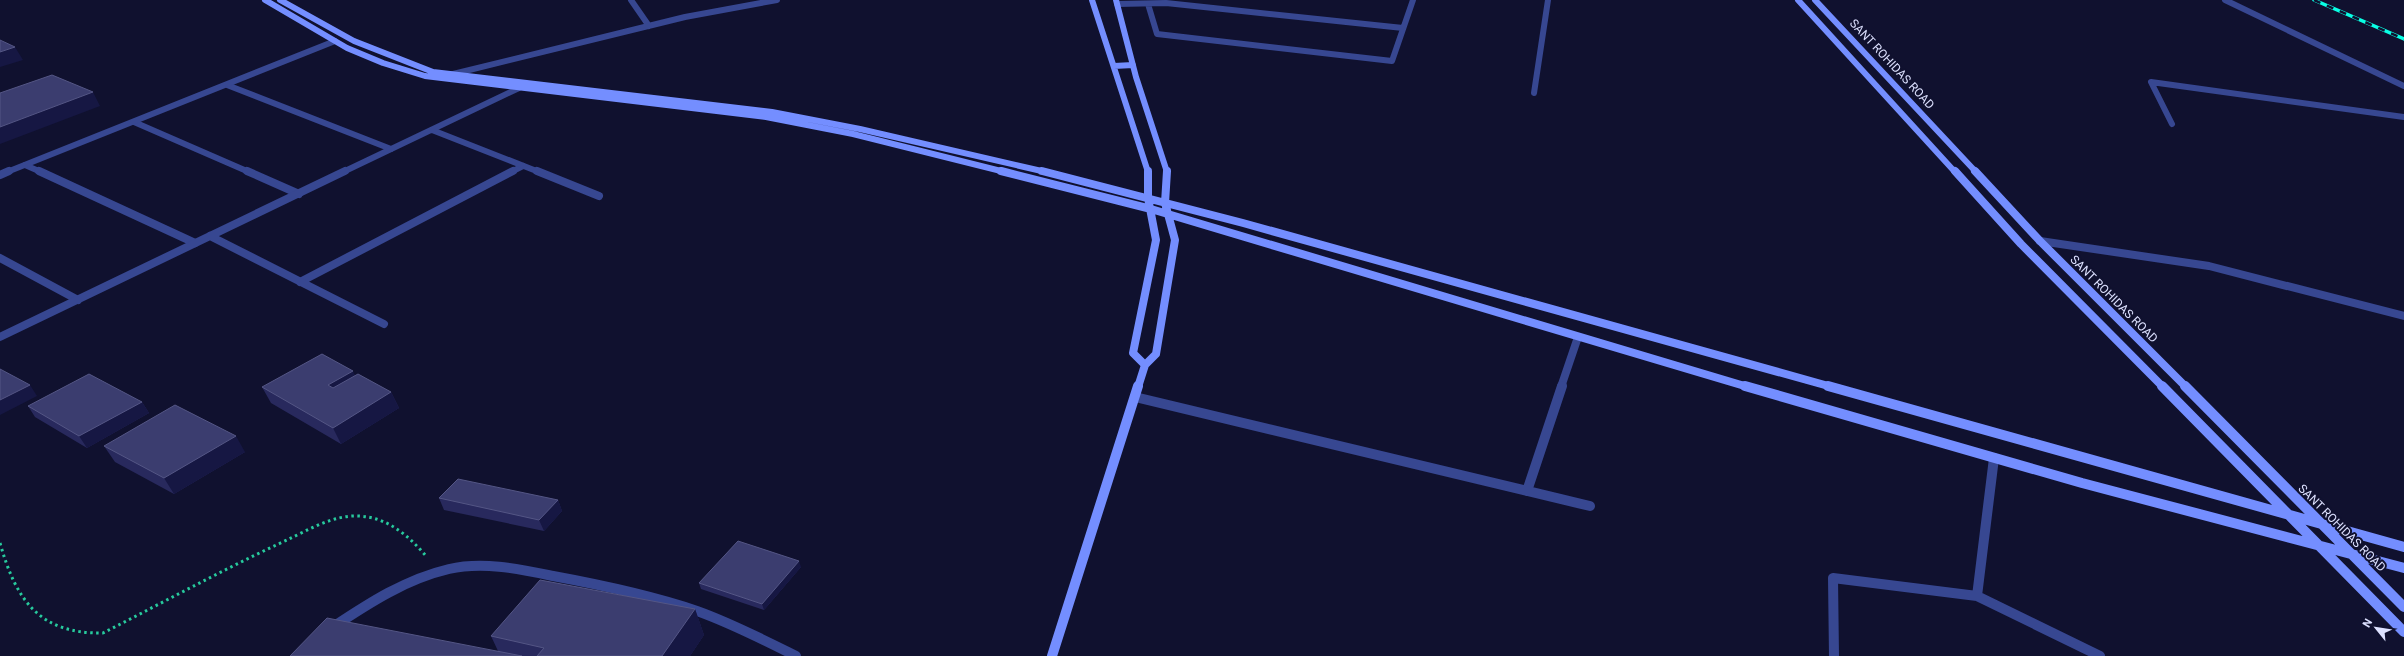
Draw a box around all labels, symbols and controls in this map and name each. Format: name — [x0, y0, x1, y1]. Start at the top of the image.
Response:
street label: SANT ROHIDAS ROAD — [1847, 16, 1937, 112]
street label: SANT ROHIDAS ROAD — [2067, 252, 2161, 346]
street label: SANT ROHIDAS ROAD — [2295, 481, 2389, 575]
north arrow — [2356, 608, 2396, 648]
text: N — [2360, 616, 2375, 630]

